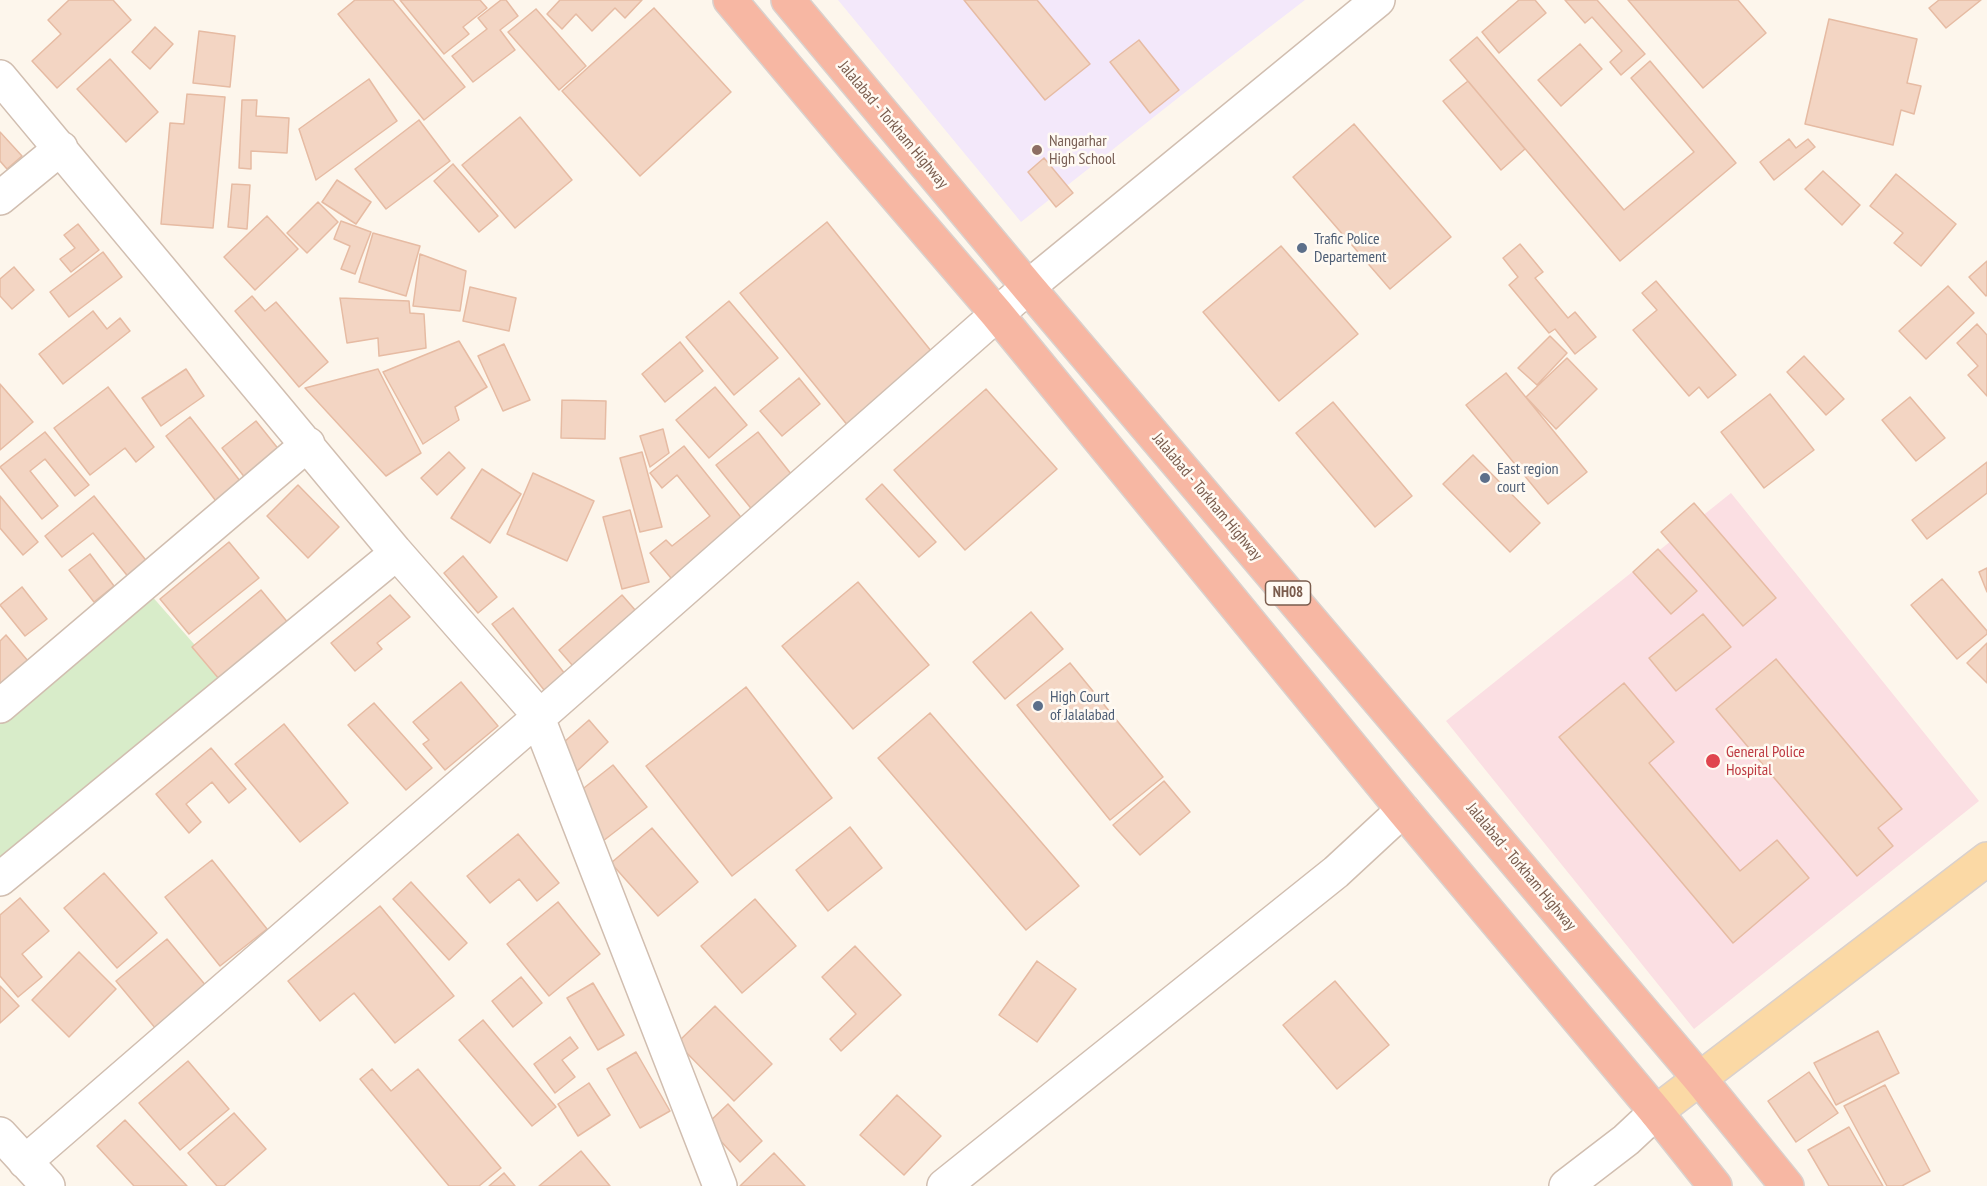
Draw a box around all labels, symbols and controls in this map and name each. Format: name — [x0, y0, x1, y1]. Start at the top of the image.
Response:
street label: Jalalabad - Torkham Highway — [834, 57, 952, 193]
place label: Nangarhar High School — [1049, 131, 1116, 169]
marker: Nangarhar High School — [1030, 143, 1044, 157]
place label: Trafic Police Departement — [1314, 229, 1386, 267]
marker: Trafic Police Departement — [1295, 241, 1309, 255]
street label: Jalalabad - Torkham Highway — [1148, 429, 1266, 565]
place label: East region court — [1497, 459, 1559, 497]
marker: East region court — [1478, 471, 1492, 485]
road number: NH08 — [1266, 581, 1310, 605]
place label: High Court of Jalalabad — [1050, 687, 1115, 725]
marker: High Court of Jalalabad — [1031, 699, 1045, 713]
place label: General Police Hospital — [1726, 742, 1805, 780]
marker: General Police Hospital — [1704, 752, 1722, 770]
street label: Jalalabad - Torkham Highway — [1462, 799, 1580, 935]

